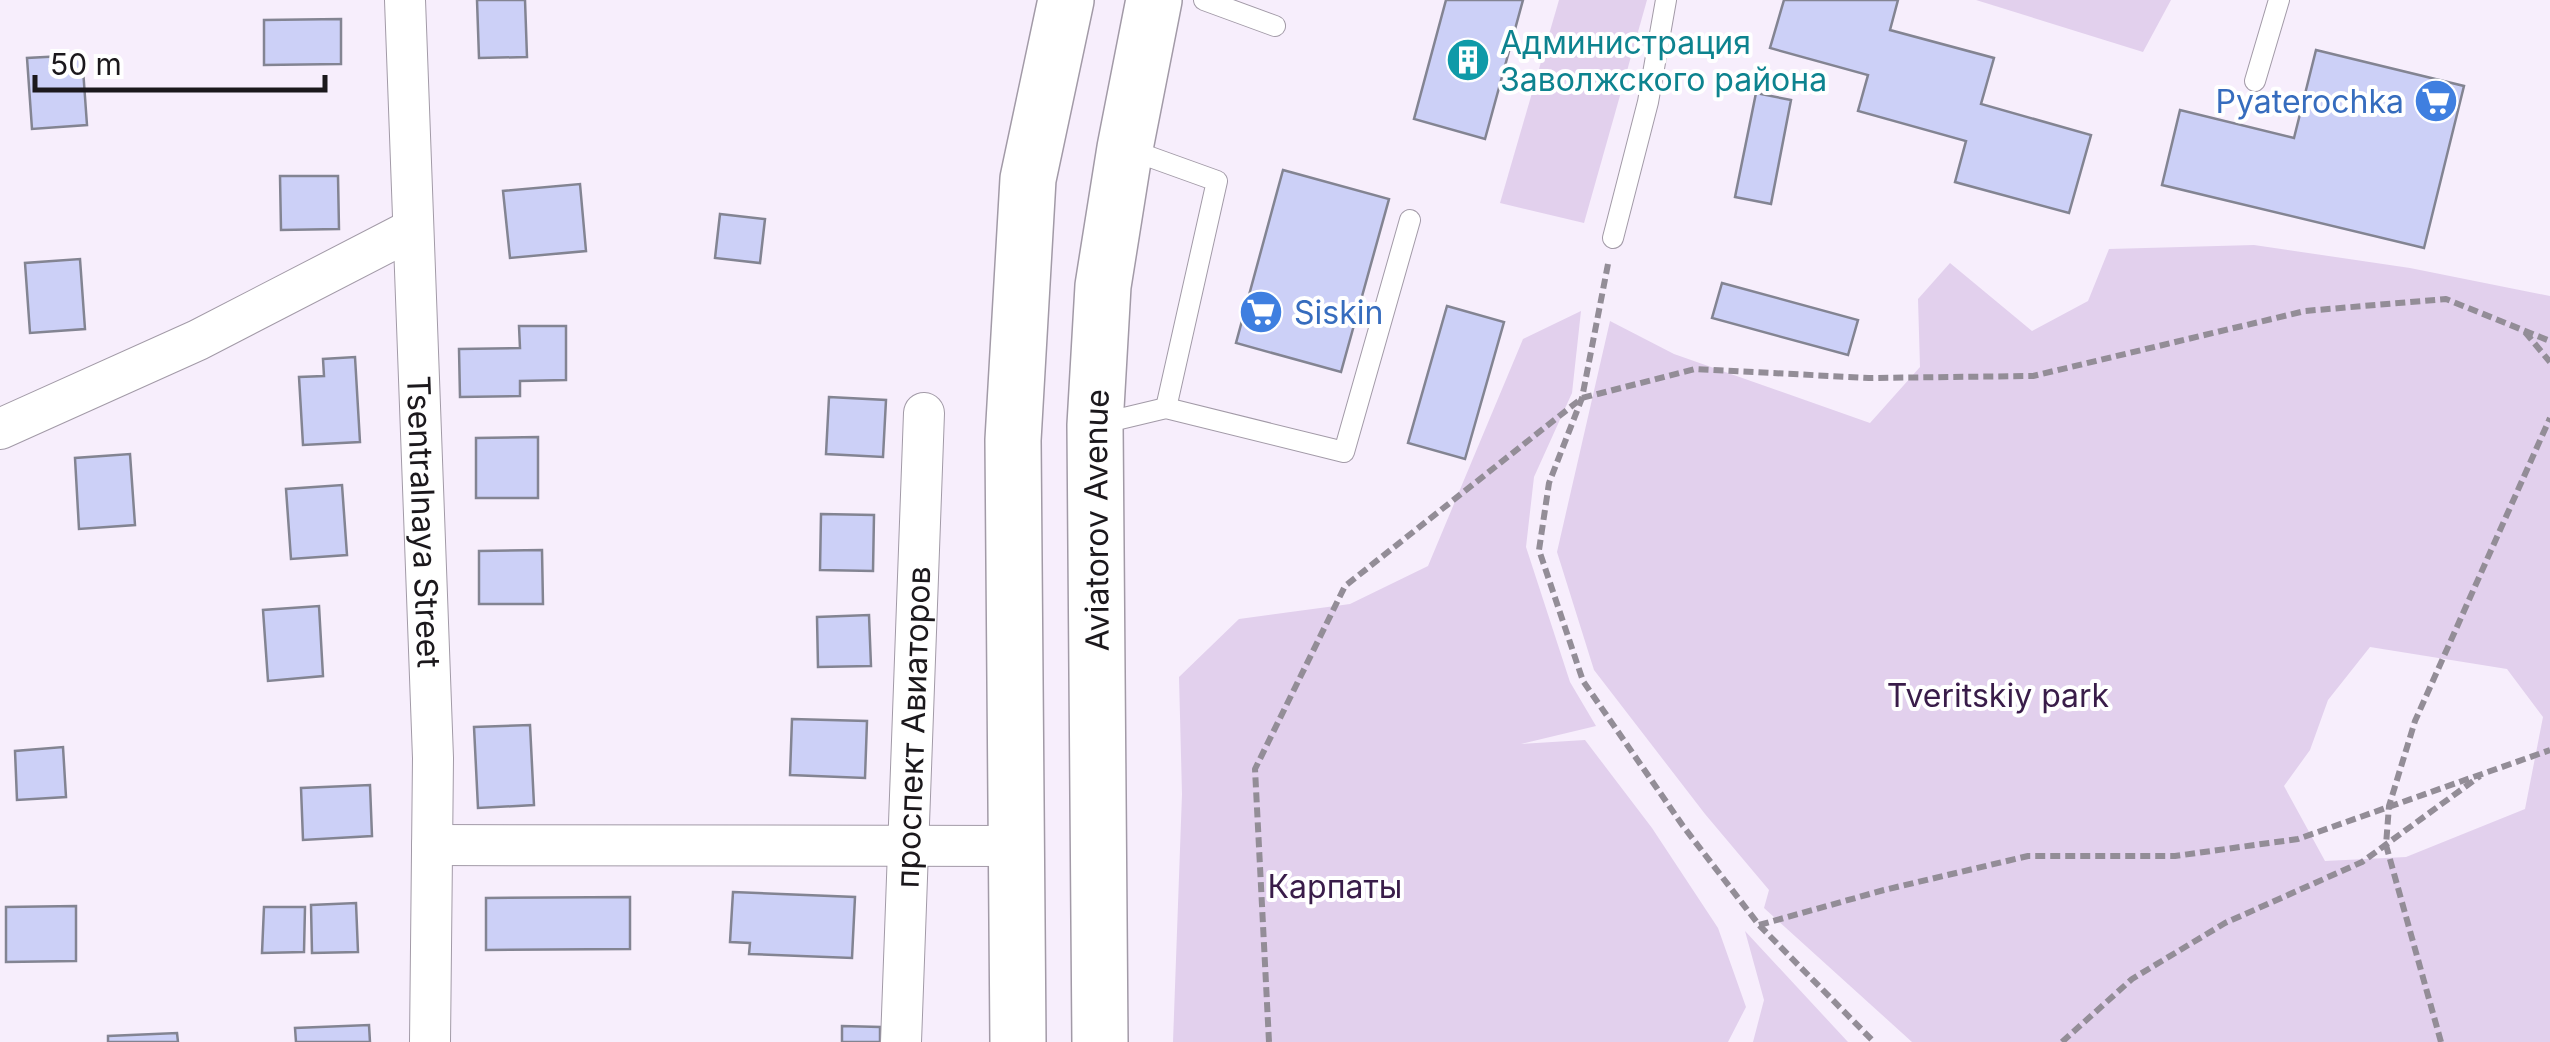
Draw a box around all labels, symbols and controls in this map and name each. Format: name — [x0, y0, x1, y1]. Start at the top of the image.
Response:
place label: Администрация Заволжского района — [1500, 23, 1827, 99]
scale bar — [35, 30, 325, 92]
building icon: Администрация Заволжского района — [1445, 37, 1491, 83]
text: 50 m — [50, 46, 122, 82]
supermarket icon: Pyaterochka — [2413, 78, 2459, 124]
place label: Pyaterochka — [2216, 82, 2404, 121]
supermarket icon: Siskin — [1238, 289, 1284, 335]
place label: Siskin — [1294, 293, 1383, 332]
street label: Tsentralnaya Street — [399, 375, 449, 669]
street label: Aviatorov Avenue — [1075, 388, 1117, 651]
street label: проспект Авиаторов — [887, 566, 938, 889]
park label: Tveritskiy park — [1887, 676, 2110, 715]
park label: Карпаты — [1268, 867, 1402, 906]

